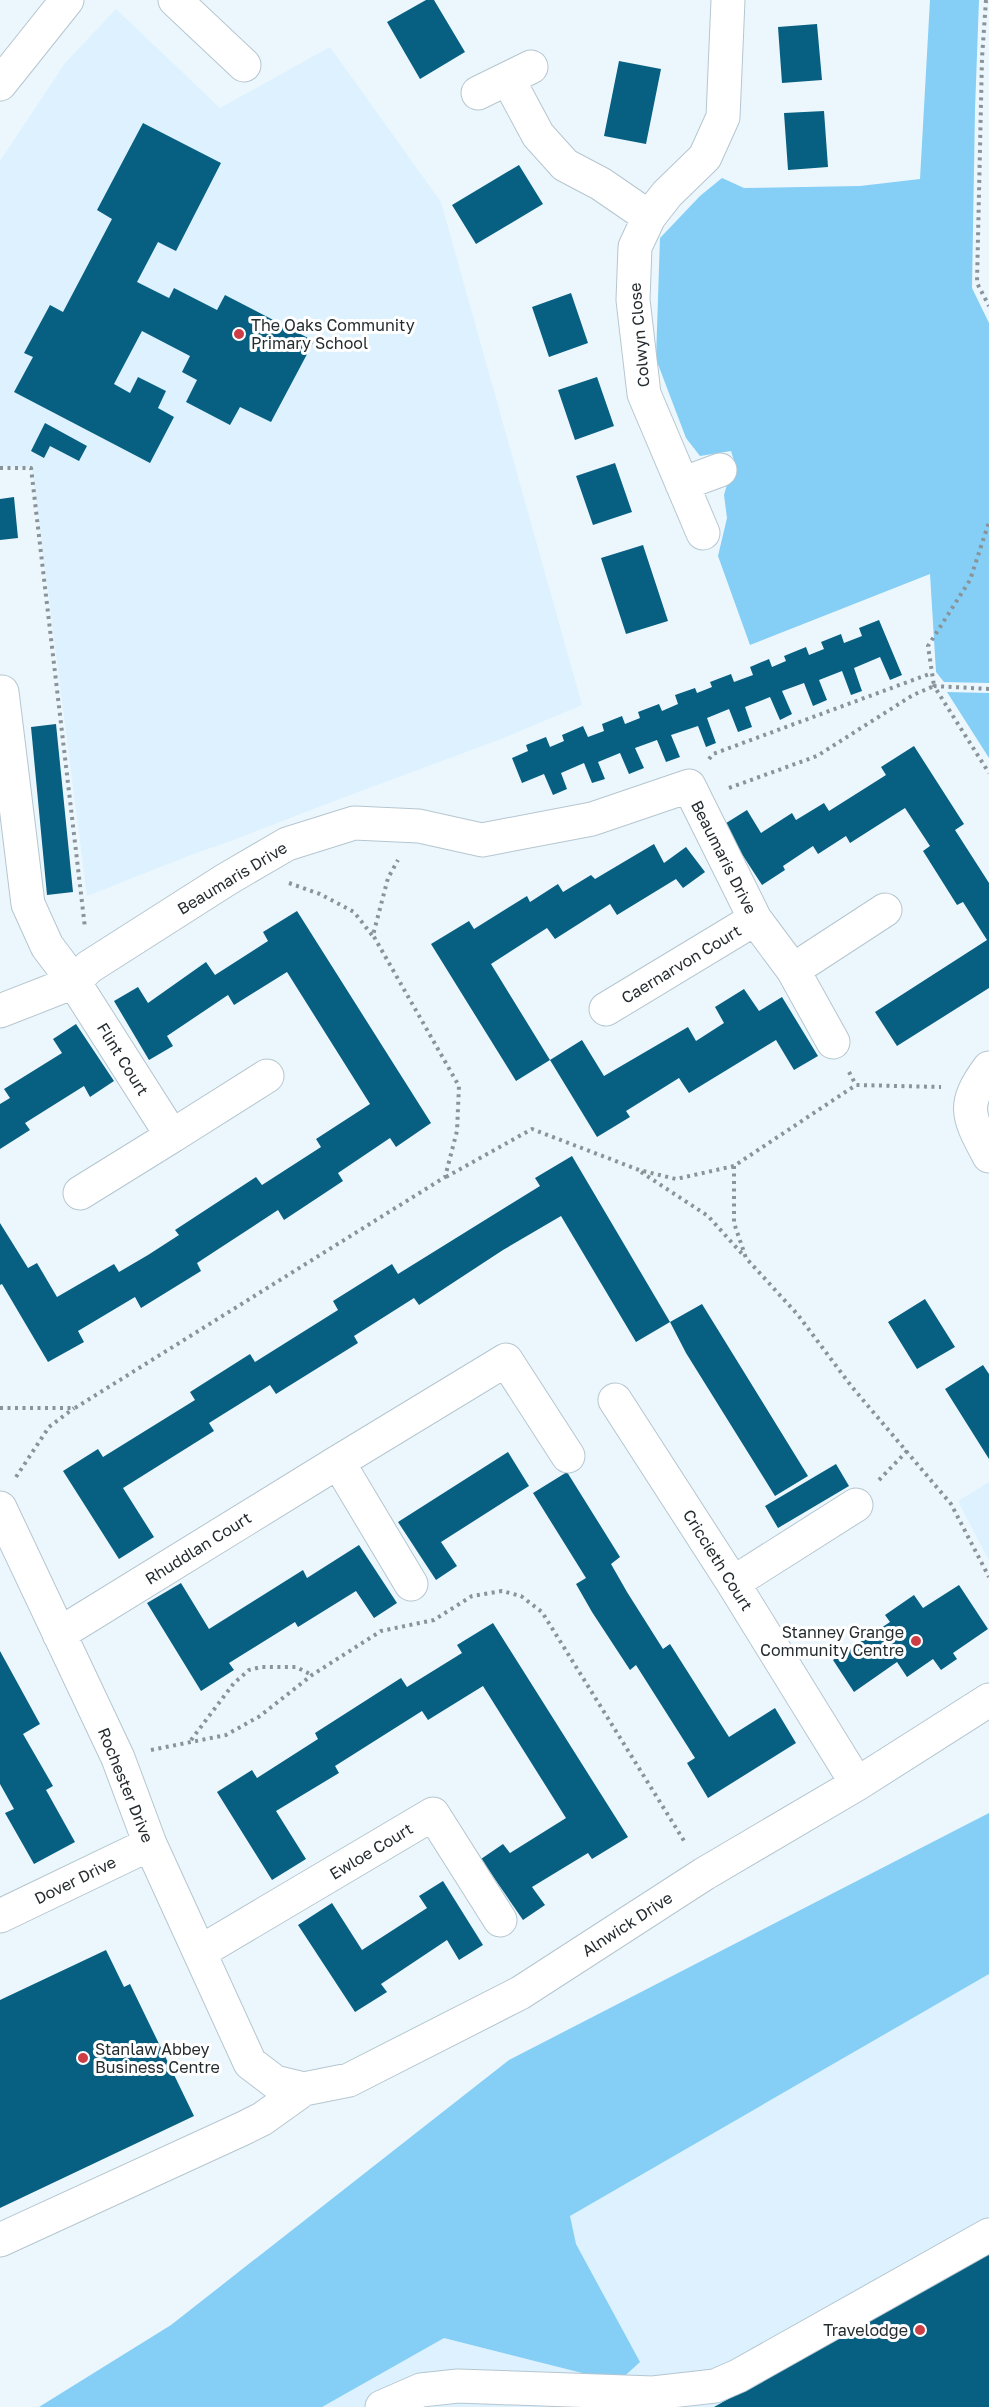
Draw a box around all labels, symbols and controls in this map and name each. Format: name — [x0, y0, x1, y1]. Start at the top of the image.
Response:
street label: Colwyn Close — [624, 282, 654, 388]
place label: The Oaks Community Primary School — [251, 315, 415, 353]
marker: The Oaks Community Primary School — [232, 327, 246, 341]
street label: Beaumaris Drive — [687, 797, 761, 917]
street label: Beaumaris Drive — [173, 837, 291, 919]
street label: Caernarvon Court — [617, 920, 745, 1008]
street label: Flint Court — [93, 1019, 153, 1099]
street label: Criccieth Court — [679, 1506, 757, 1614]
street label: Rhuddlan Court — [141, 1507, 255, 1589]
place label: Stanney Grange Community Centre — [760, 1622, 904, 1660]
marker: Stanney Grange Community Centre — [909, 1634, 923, 1648]
street label: Rochester Drive — [94, 1725, 158, 1845]
street label: Ewloe Court — [326, 1818, 416, 1884]
street label: Dover Drive — [31, 1852, 119, 1908]
street label: Alnwick Drive — [578, 1887, 676, 1961]
place label: Stanlaw Abbey Business Centre — [95, 2039, 220, 2077]
marker: Stanlaw Abbey Business Centre — [76, 2051, 90, 2065]
place label: Travelodge — [823, 2320, 908, 2340]
marker: Travelodge — [913, 2323, 927, 2337]

